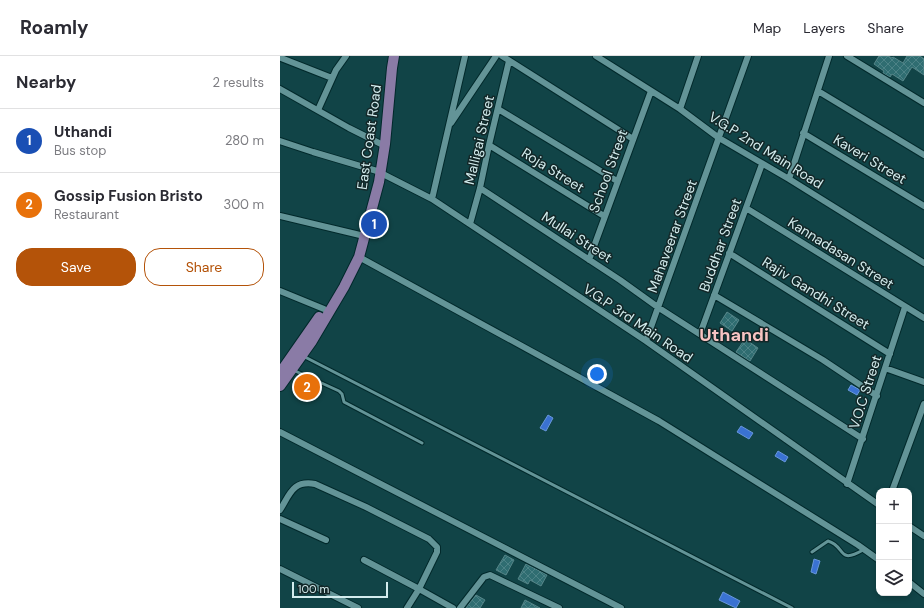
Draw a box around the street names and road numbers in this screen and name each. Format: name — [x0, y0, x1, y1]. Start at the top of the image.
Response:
street label: East Coast Road — [353, 83, 385, 191]
street label: Malligai Street — [460, 94, 498, 186]
street label: V.G.P 2nd Main Road — [705, 108, 827, 192]
street label: School Street — [585, 127, 631, 215]
street label: Kaveri Street — [830, 130, 910, 188]
street label: Roja Street — [518, 144, 588, 196]
street label: Mahaveerar Street — [643, 177, 701, 295]
street label: Buddhar Street — [695, 196, 745, 294]
street label: Mullai Street — [538, 208, 616, 266]
street label: Kannadasan Street — [785, 213, 897, 293]
street label: Rajiv Gandhi Street — [759, 253, 873, 333]
street label: V.G.P 3rd Main Road — [580, 280, 696, 366]
street label: V.O.C Street — [845, 353, 885, 431]

